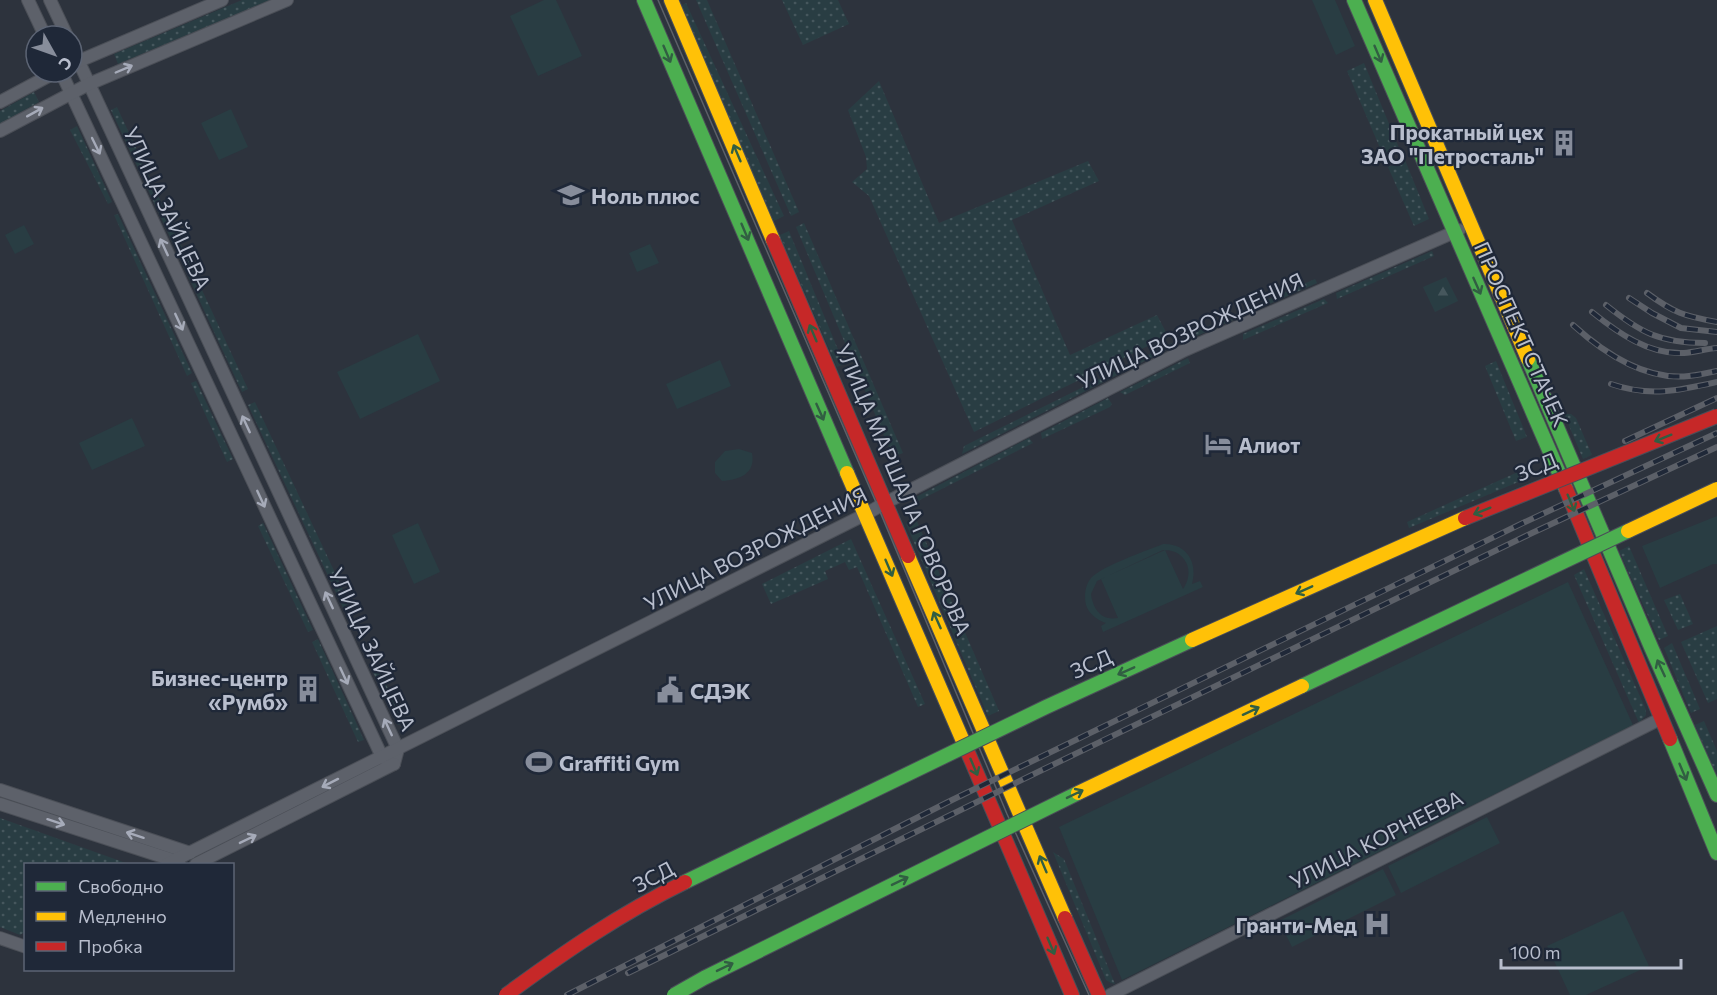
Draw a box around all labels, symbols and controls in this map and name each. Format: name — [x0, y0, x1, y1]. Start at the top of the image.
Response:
north arrow — [24, 24, 84, 84]
one-way arrow — [1373, 44, 1384, 62]
one-way arrow — [662, 45, 673, 63]
text: С — [55, 54, 77, 74]
one-way arrow — [115, 63, 133, 74]
one-way arrow — [26, 106, 43, 118]
place label: Прокатный цех ЗАО "Петросталь" — [1361, 119, 1544, 168]
street label: УЛИЦА ЗАЙЦЕВА — [119, 122, 217, 294]
building icon: Прокатный цех ЗАО "Петросталь" — [1549, 128, 1579, 158]
one-way arrow — [90, 137, 102, 155]
one-way arrow — [731, 145, 742, 163]
school or university icon: Ноль плюс — [556, 180, 586, 210]
place label: Ноль плюс — [591, 183, 700, 208]
one-way arrow — [740, 223, 751, 241]
street label: ПРОСПЕКТ СТАЧЕК — [1470, 237, 1574, 431]
one-way arrow — [157, 239, 169, 257]
street label: УЛИЦА ВОЗРОЖДЕНИЯ — [1073, 266, 1307, 394]
one-way arrow — [1472, 276, 1484, 294]
one-way arrow — [174, 313, 186, 331]
one-way arrow — [807, 324, 818, 342]
street label: УЛИЦА МАРШАЛА ГОВОРОВА — [831, 339, 977, 639]
one-way arrow — [815, 403, 826, 421]
one-way arrow — [240, 415, 252, 433]
hotel icon: Алиот — [1203, 429, 1233, 459]
place label: Алиот — [1238, 432, 1300, 457]
one-way arrow — [1654, 433, 1673, 444]
street label: ЗСД — [1511, 446, 1561, 486]
street label: УЛИЦА ВОЗРОЖДЕНИЯ — [639, 481, 871, 615]
one-way arrow — [256, 490, 268, 508]
one-way arrow — [1566, 493, 1577, 512]
one-way arrow — [1473, 506, 1492, 517]
one-way arrow — [884, 559, 895, 577]
street label: УЛИЦА ЗАЙЦЕВА — [324, 563, 422, 735]
one-way arrow — [1295, 585, 1313, 596]
one-way arrow — [323, 592, 335, 610]
one-way arrow — [931, 612, 942, 630]
street label: ЗСД — [1066, 643, 1116, 683]
one-way arrow — [1655, 660, 1666, 678]
place label: Бизнес-центр «Румб» — [151, 665, 288, 714]
one-way arrow — [1118, 665, 1136, 677]
one-way arrow — [339, 666, 351, 684]
building icon: Бизнес-центр «Румб» — [293, 674, 323, 704]
public building icon: СДЭК — [655, 675, 685, 705]
place label: СДЭК — [690, 678, 751, 703]
one-way arrow — [1241, 704, 1259, 716]
one-way arrow — [382, 719, 393, 737]
sports icon: Graffiti Gym — [524, 747, 554, 777]
place label: Graffiti Gym — [559, 750, 680, 775]
one-way arrow — [969, 757, 980, 776]
one-way arrow — [1678, 763, 1689, 781]
one-way arrow — [322, 777, 339, 789]
street label: УЛИЦА КОРНЕЕВА — [1285, 785, 1467, 893]
one-way arrow — [1065, 788, 1083, 800]
one-way arrow — [46, 817, 65, 828]
one-way arrow — [126, 828, 145, 839]
one-way arrow — [239, 832, 257, 844]
street label: ЗСД — [628, 855, 678, 897]
one-way arrow — [1036, 856, 1048, 874]
legend — [24, 863, 234, 971]
one-way arrow — [890, 874, 908, 886]
text: Свободно — [78, 875, 164, 897]
text: Медленно — [78, 905, 167, 927]
hospital icon: Гранти-Мед — [1362, 909, 1392, 939]
place label: Гранти-Мед — [1235, 912, 1357, 937]
scale bar — [1501, 932, 1681, 970]
text: Пробка — [78, 935, 143, 957]
one-way arrow — [1046, 936, 1057, 955]
text: 100 m — [1510, 941, 1560, 963]
one-way arrow — [716, 961, 734, 973]

